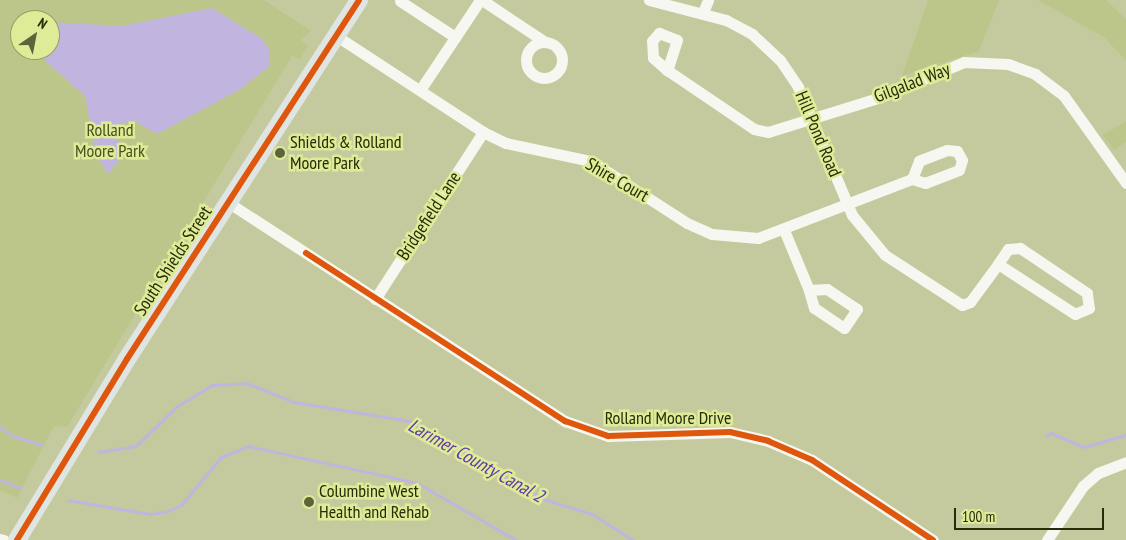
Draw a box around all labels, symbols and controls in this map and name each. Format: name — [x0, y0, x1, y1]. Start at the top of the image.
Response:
north arrow — [10, 10, 60, 60]
text: N — [35, 14, 51, 33]
street label: Gilgalad Way — [871, 59, 953, 107]
street label: Hill Pond Road — [790, 88, 846, 180]
park label: Rolland Moore Park — [75, 120, 145, 162]
place label: Shields & Rolland Moore Park — [290, 132, 401, 174]
marker: Shields & Rolland Moore Park — [274, 147, 286, 159]
street label: Shire Court — [582, 153, 652, 207]
street label: Bridgefield Lane — [392, 168, 466, 264]
street label: South Shields Street — [130, 202, 216, 320]
street label: Rolland Moore Drive — [605, 407, 731, 429]
water label: Larimer County Canal 2 — [404, 414, 548, 508]
place label: Columbine West Health and Rehab — [319, 481, 429, 524]
marker: Columbine West Health and Rehab — [303, 496, 315, 508]
scale bar — [956, 498, 1106, 530]
text: 100 m — [962, 507, 995, 526]

